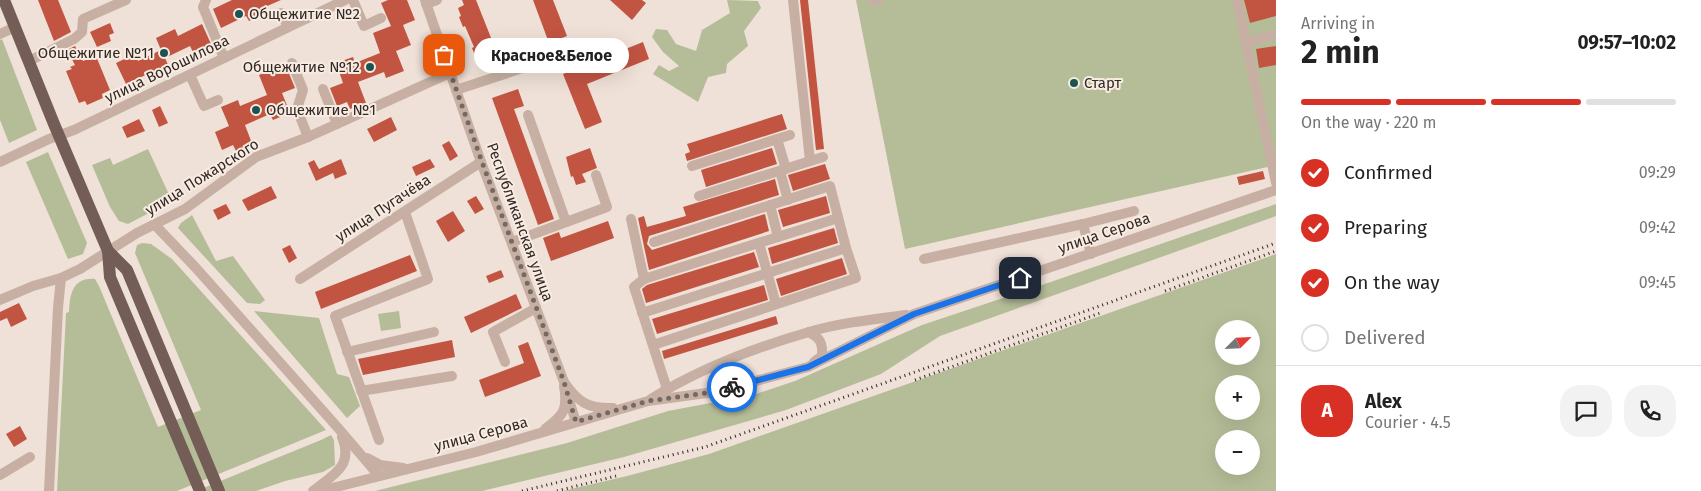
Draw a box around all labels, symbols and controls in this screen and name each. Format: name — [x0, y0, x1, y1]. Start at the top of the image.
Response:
place label: Общежитие №2 — [249, 5, 360, 23]
marker: Общежитие №2 — [233, 8, 245, 20]
text: Arriving in — [1301, 14, 1375, 33]
street label: улица Ворошилова — [102, 31, 232, 107]
text: 09:57–10:02 — [1577, 31, 1676, 54]
text: 2 min — [1301, 33, 1380, 71]
pin — [423, 34, 465, 76]
callout: Красное&Белое — [474, 38, 629, 72]
icon: bag — [430, 41, 458, 69]
place label: Общежитие №11 — [38, 44, 154, 62]
text: Красное&Белое — [491, 46, 612, 65]
marker: Общежитие №11 — [158, 47, 170, 59]
place label: Общежитие №12 — [243, 58, 360, 76]
marker: Общежитие №12 — [364, 61, 376, 73]
place label: Старт — [1084, 74, 1122, 92]
marker: Старт — [1068, 77, 1080, 89]
place label: Общежитие №1 — [266, 101, 376, 119]
marker: Общежитие №1 — [250, 104, 262, 116]
text: On the way · 220 m — [1301, 113, 1436, 132]
street label: улица Пожарского — [142, 135, 262, 219]
street label: Республиканская улица — [483, 140, 557, 304]
icon: check — [1301, 159, 1329, 187]
text: Confirmed — [1344, 161, 1433, 184]
text: 09:29 — [1639, 163, 1676, 182]
street label: улица Пугачёва — [332, 170, 434, 246]
street label: улица Серова — [1056, 209, 1152, 257]
icon: check — [1301, 214, 1329, 242]
text: Preparing — [1344, 216, 1427, 239]
text: 09:42 — [1639, 218, 1676, 237]
pin — [999, 257, 1041, 299]
icon: home — [1006, 264, 1034, 292]
icon: check — [1301, 269, 1329, 297]
text: On the way — [1344, 271, 1440, 294]
text: 09:45 — [1639, 273, 1676, 292]
north arrow — [1215, 320, 1260, 365]
map controls — [1215, 320, 1260, 475]
text: Delivered — [1344, 326, 1426, 349]
courier — [707, 362, 757, 412]
icon: bike — [718, 373, 746, 401]
button: + — [1215, 375, 1260, 420]
button: chat — [1560, 385, 1612, 437]
button: phone — [1624, 385, 1676, 437]
text: Alex — [1365, 390, 1402, 413]
text: A — [1321, 399, 1333, 422]
street label: улица Серова — [432, 413, 530, 455]
text: Courier · 4.5 — [1365, 413, 1451, 432]
button: − — [1215, 430, 1260, 475]

